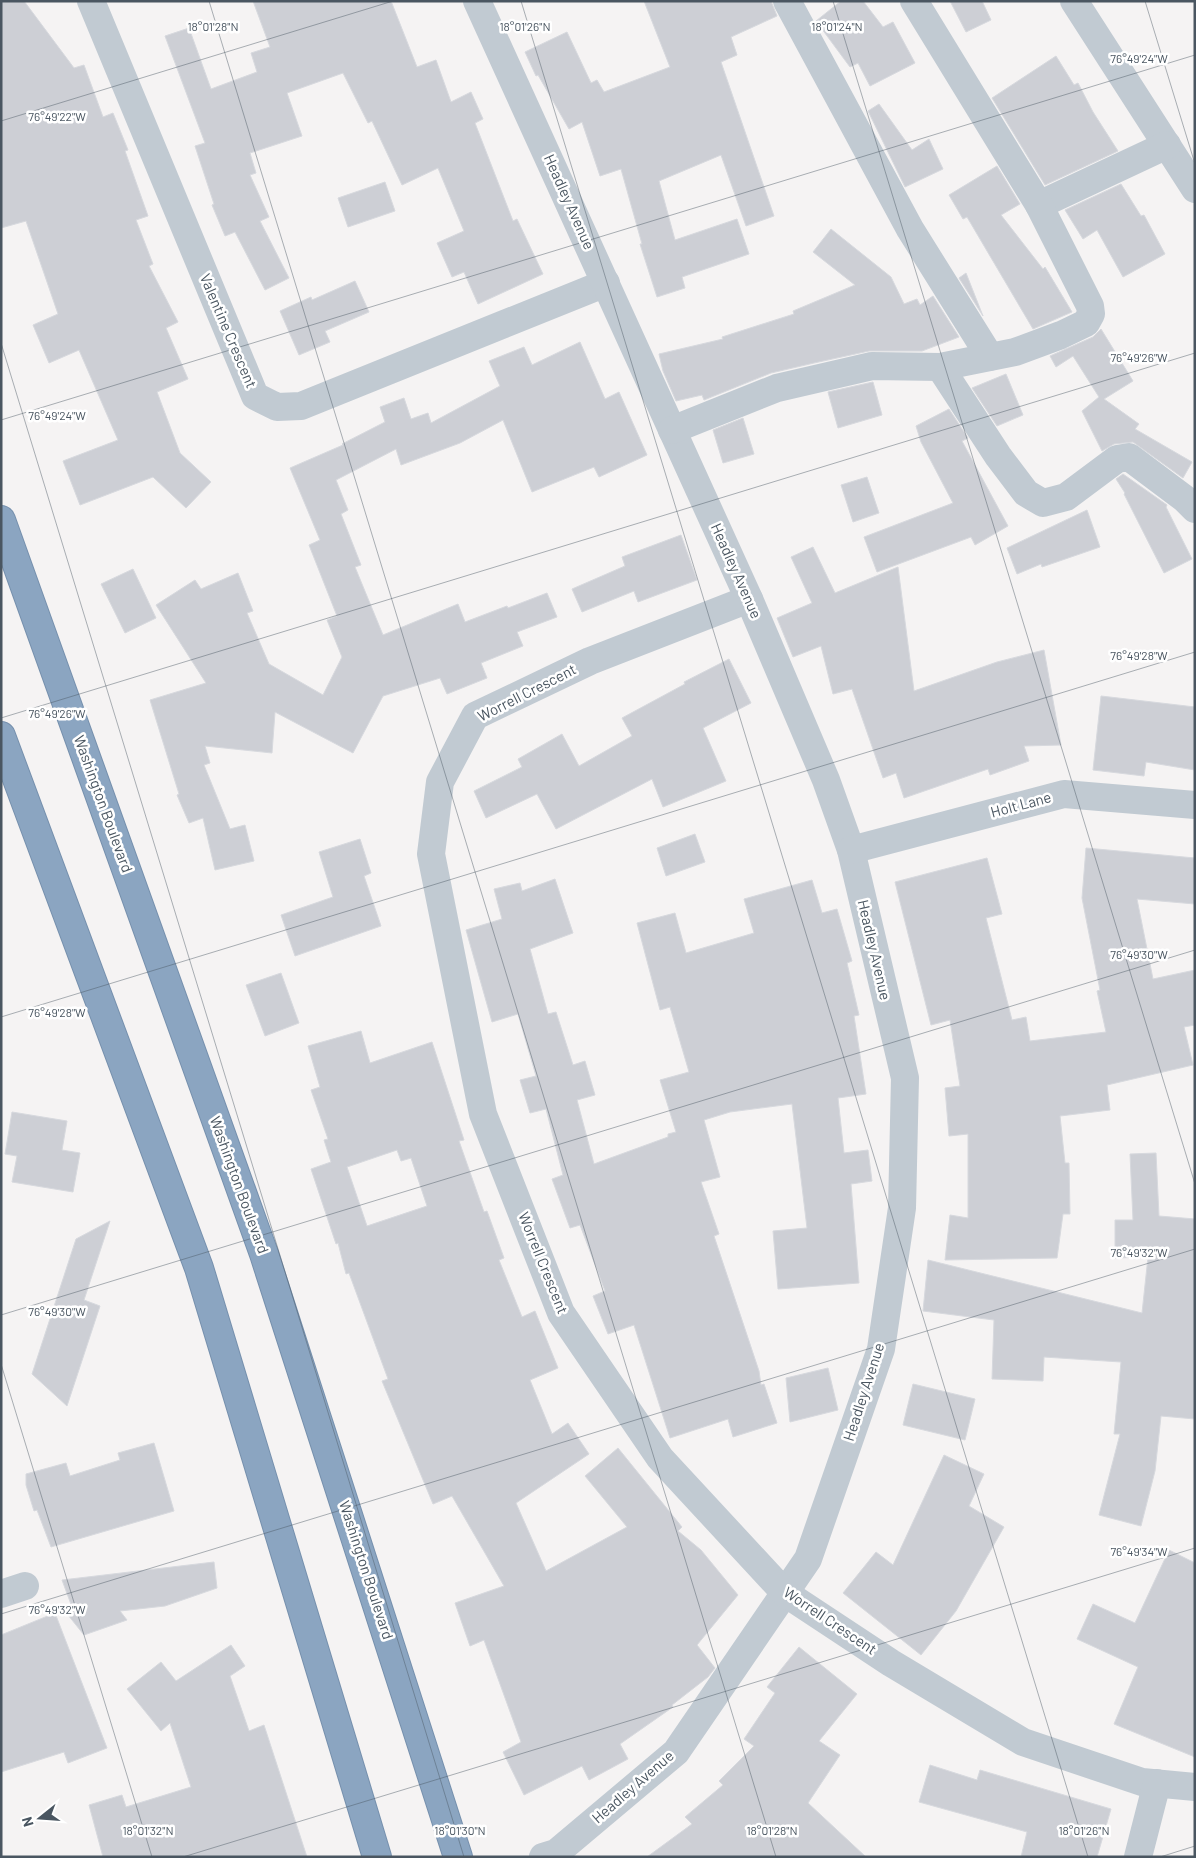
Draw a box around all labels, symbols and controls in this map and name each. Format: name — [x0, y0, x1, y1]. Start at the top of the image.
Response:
text: 18°01'28"N — [187, 19, 239, 33]
text: 18°01'26"N — [499, 19, 551, 33]
text: 18°01'24"N — [811, 19, 863, 33]
text: 76°49'24"W — [1110, 51, 1168, 65]
text: 76°49'22"W — [28, 109, 86, 123]
street label: Headley Avenue — [541, 151, 599, 252]
street label: Valentine Crescent — [197, 271, 261, 390]
text: 76°49'26"W — [1110, 350, 1168, 364]
text: 76°49'24"W — [28, 408, 86, 422]
street label: Headley Avenue — [708, 520, 766, 621]
text: 76°49'28"W — [1110, 648, 1168, 662]
street label: Worrell Crescent — [474, 660, 579, 725]
text: 76°49'26"W — [28, 706, 86, 720]
street label: Washington Boulevard — [71, 732, 137, 875]
street label: Holt Lane — [988, 787, 1053, 821]
street label: Headley Avenue — [855, 898, 895, 1002]
text: 76°49'30"W — [1110, 947, 1168, 961]
text: 76°49'28"W — [28, 1005, 86, 1019]
street label: Washington Boulevard — [207, 1113, 273, 1256]
street label: Worrell Crescent — [515, 1209, 573, 1316]
text: 76°49'32"W — [1110, 1245, 1168, 1259]
text: 76°49'30"W — [28, 1304, 86, 1318]
street label: Headley Avenue — [839, 1340, 887, 1443]
street label: Washington Boulevard — [336, 1498, 398, 1641]
text: 76°49'34"W — [1110, 1544, 1168, 1558]
street label: Worrell Crescent — [781, 1582, 880, 1658]
text: 76°49'32"W — [28, 1602, 86, 1616]
street label: Headley Avenue — [588, 1746, 677, 1827]
north arrow — [15, 1793, 65, 1843]
text: N — [18, 1815, 37, 1829]
text: 18°01'32"N — [122, 1823, 174, 1837]
text: 18°01'30"N — [434, 1823, 486, 1837]
text: 18°01'28"N — [746, 1823, 798, 1837]
text: 18°01'26"N — [1058, 1823, 1110, 1837]

